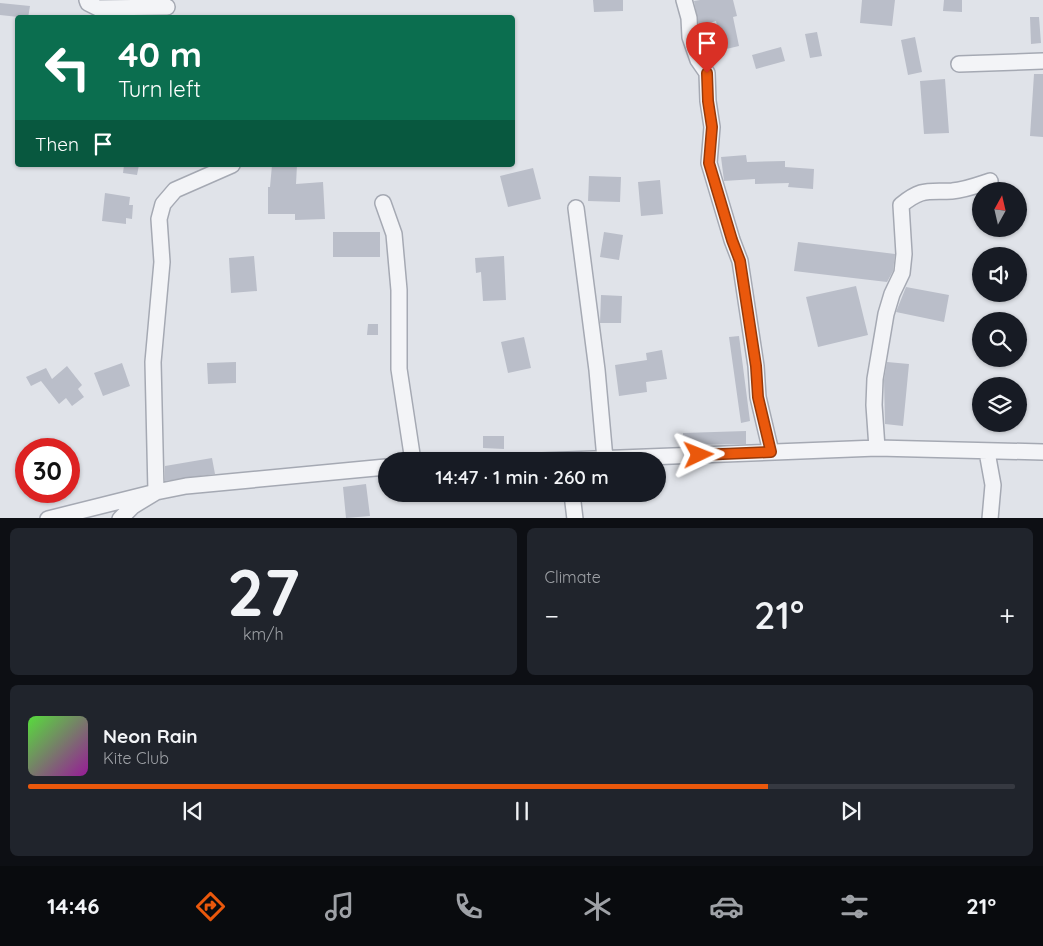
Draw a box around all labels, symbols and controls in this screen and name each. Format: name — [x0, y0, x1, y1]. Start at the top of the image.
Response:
pin — [686, 22, 728, 73]
icon: arrive — [693, 29, 721, 57]
text: 40 m — [118, 32, 202, 76]
icon: left — [35, 35, 100, 100]
text: Turn left — [118, 75, 201, 103]
icon: arrive — [89, 130, 117, 158]
text: Then — [35, 132, 79, 156]
north arrow — [972, 182, 1028, 238]
map controls — [972, 182, 1027, 432]
button: sound — [972, 247, 1027, 302]
button: search — [972, 312, 1027, 367]
button: layers — [972, 377, 1027, 432]
position arrow — [672, 428, 724, 480]
speed limit sign: 30 — [15, 438, 80, 503]
text: 14:47 · 1 min · 260 m — [435, 465, 609, 489]
text: 27 — [227, 551, 300, 632]
text: Climate — [545, 567, 601, 587]
text: 21° — [754, 591, 804, 639]
text: − — [545, 598, 559, 633]
text: + — [999, 598, 1015, 633]
text: km/h — [243, 624, 284, 644]
text: Neon Rain — [103, 724, 198, 748]
text: Kite Club — [103, 748, 169, 768]
icon: previous — [179, 797, 207, 825]
icon: pause — [508, 797, 536, 825]
icon: next — [837, 797, 865, 825]
icon: directions — [193, 889, 228, 924]
icon: music — [322, 889, 357, 924]
icon: phone — [451, 889, 486, 924]
icon: climate — [580, 889, 615, 924]
icon: car — [709, 889, 744, 924]
icon: filters — [837, 889, 872, 924]
text: 14:46 — [47, 892, 100, 920]
text: 21° — [966, 892, 996, 920]

